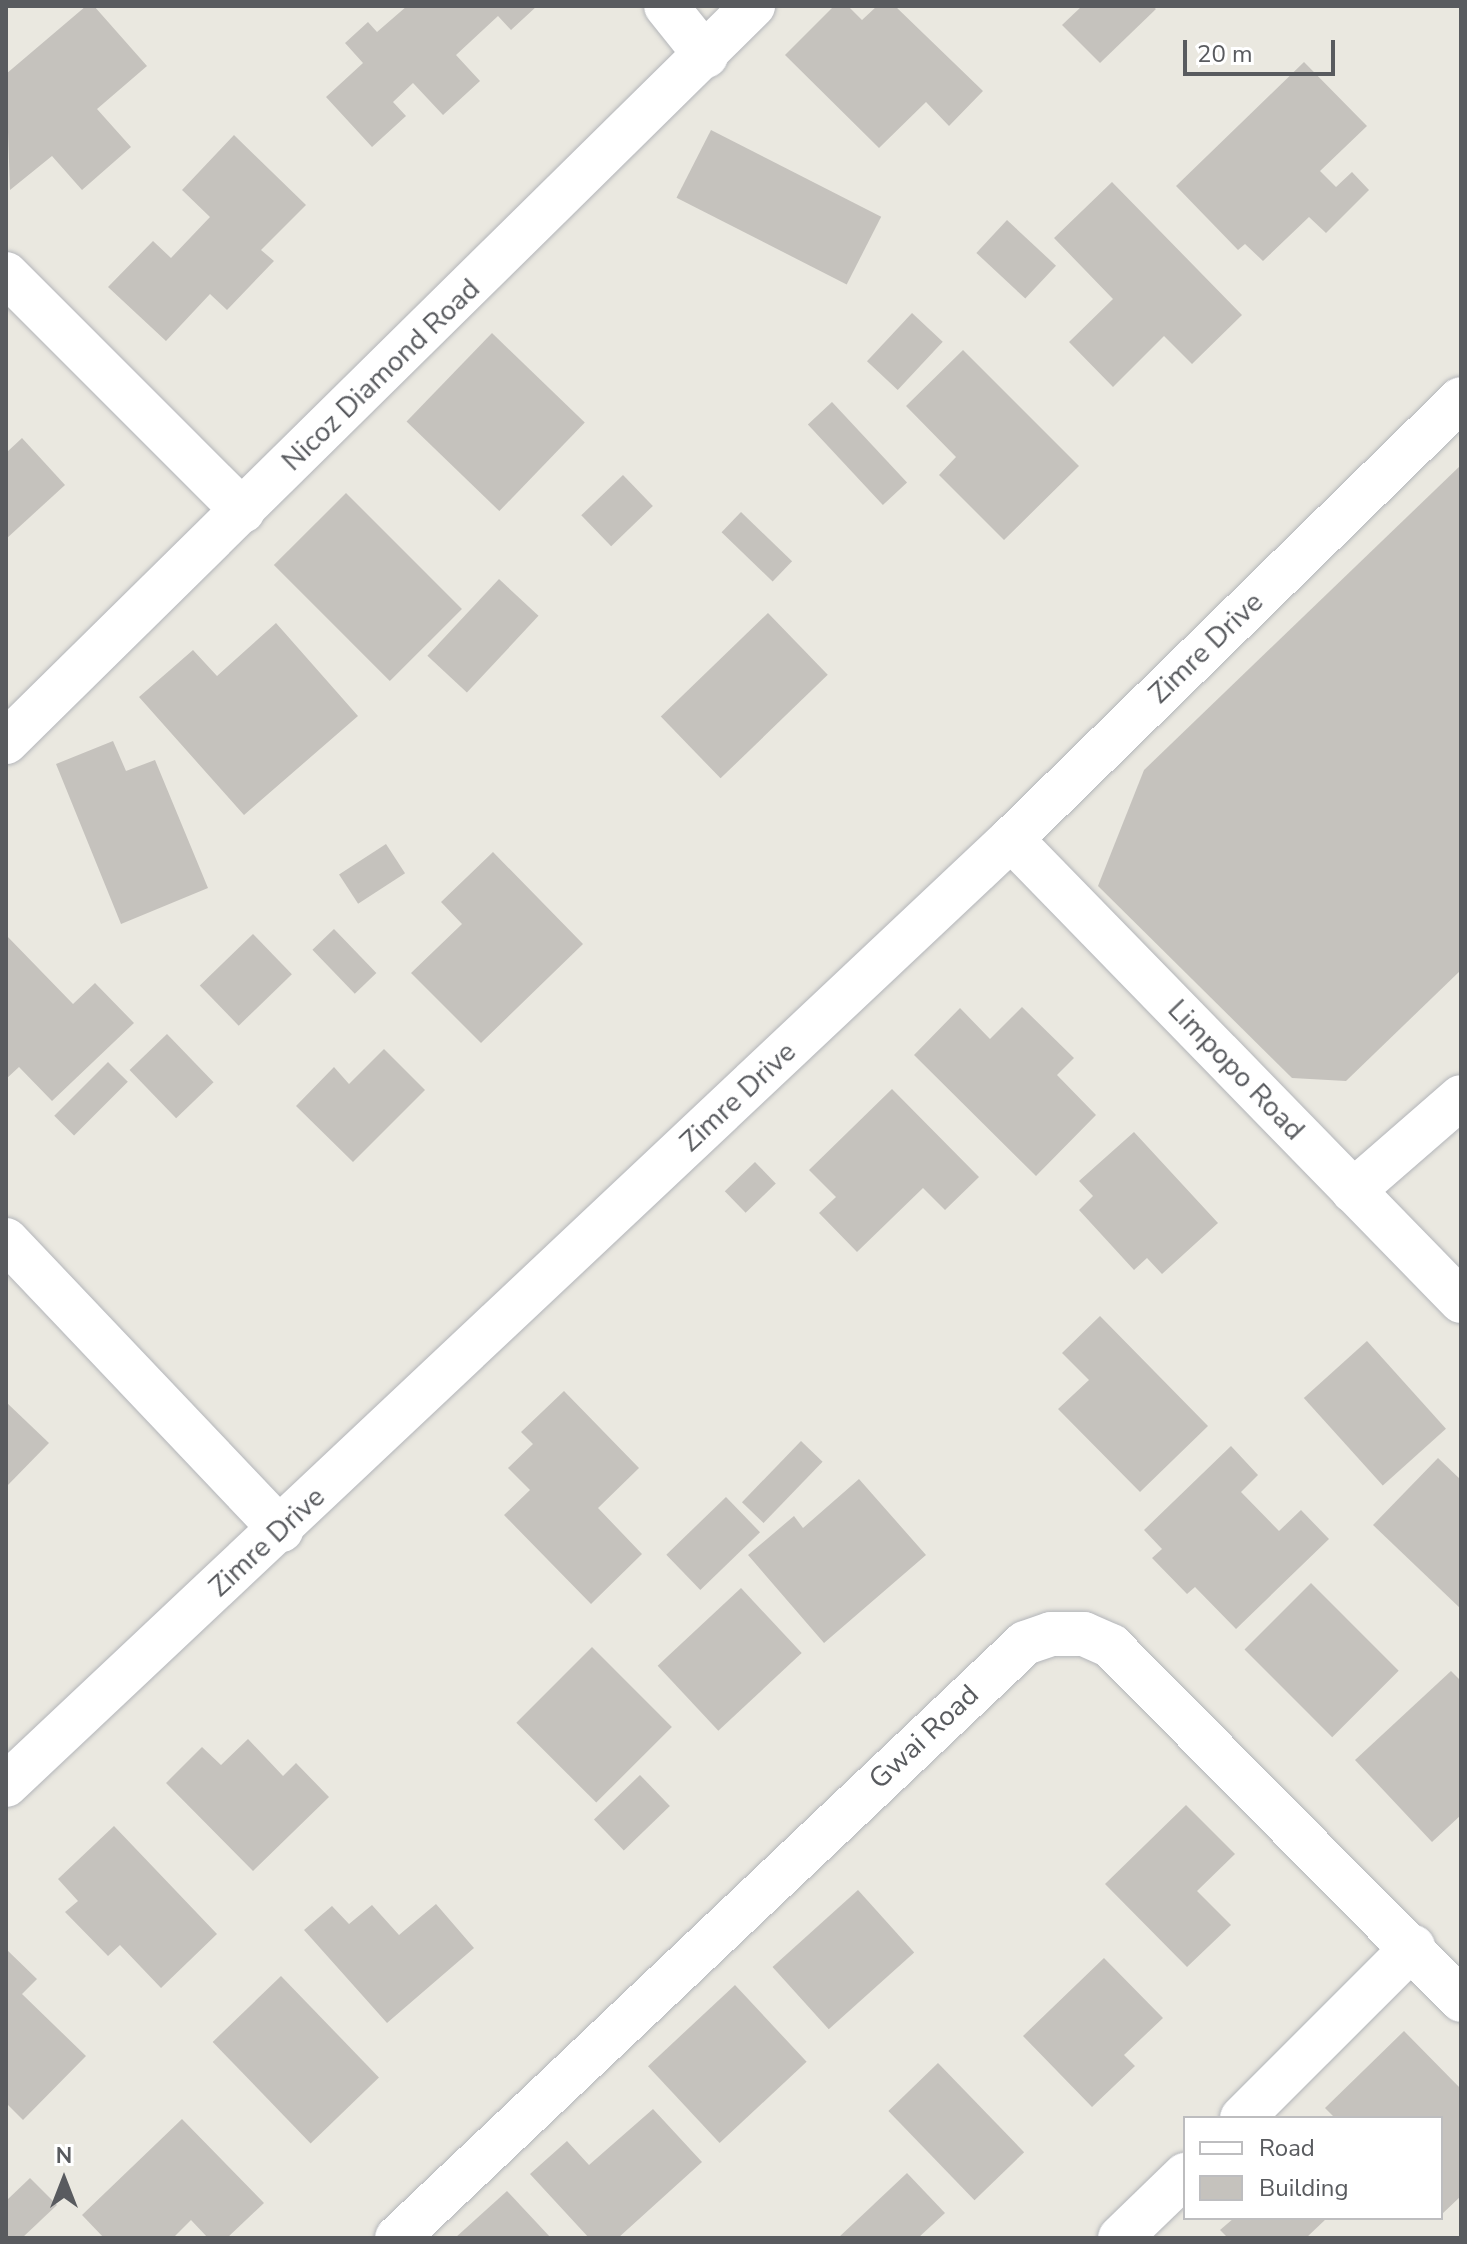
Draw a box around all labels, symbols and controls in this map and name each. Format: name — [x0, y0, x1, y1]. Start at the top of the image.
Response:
scale bar — [1187, 24, 1339, 74]
text: 20 m — [1197, 38, 1253, 70]
street label: Nicoz Diamond Road — [275, 272, 487, 478]
street label: Zimre Drive — [1142, 585, 1270, 711]
street label: Limpopo Road — [1161, 993, 1311, 1147]
street label: Zimre Drive — [673, 1035, 803, 1159]
street label: Zimre Drive — [202, 1480, 332, 1604]
street label: Gwai Road — [862, 1678, 986, 1796]
legend — [1183, 2116, 1443, 2220]
text: Road — [1259, 2132, 1315, 2164]
north arrow — [24, 2140, 104, 2220]
text: N — [56, 2141, 72, 2171]
text: Building — [1259, 2172, 1349, 2204]

